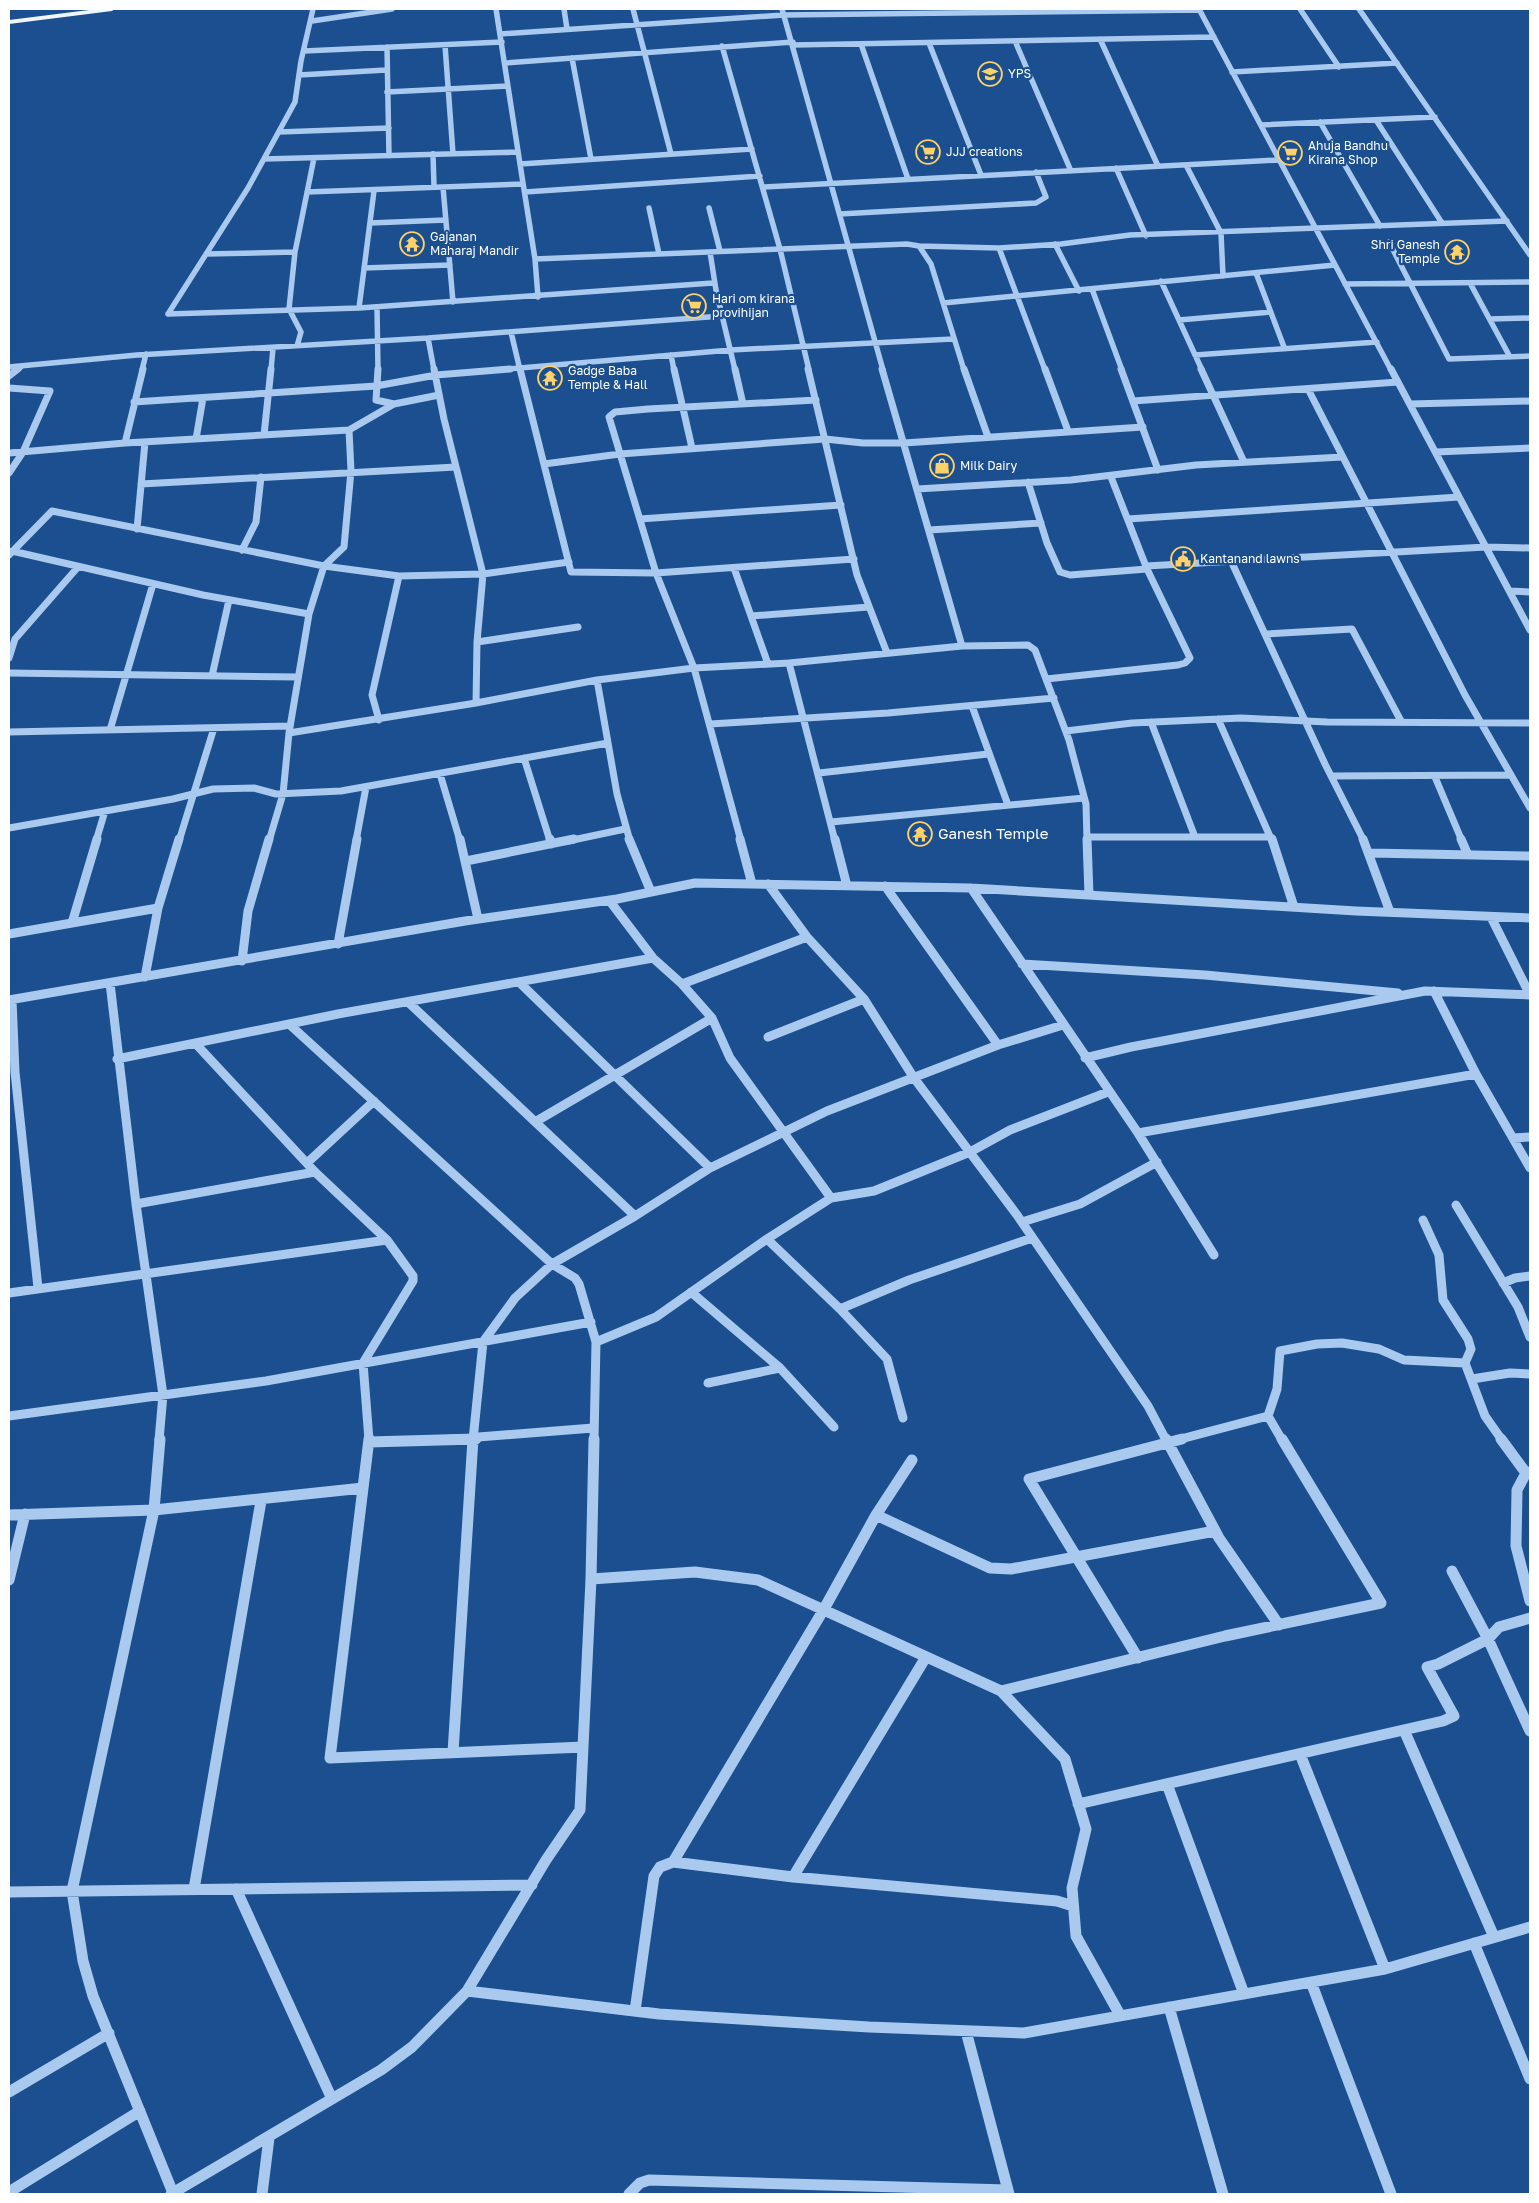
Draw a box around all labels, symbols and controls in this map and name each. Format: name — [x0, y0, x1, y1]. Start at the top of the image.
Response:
school or university icon: YPS — [977, 61, 1003, 87]
place label: YPS — [1008, 66, 1032, 81]
place label: Ahuja Bandhu Kirana Shop — [1308, 138, 1388, 167]
supermarket icon: JJJ creations — [915, 139, 941, 165]
supermarket icon: Ahuja Bandhu Kirana Shop — [1277, 140, 1303, 166]
place label: JJJ creations — [946, 144, 1023, 159]
place label: Gajanan Maharaj Mandir — [430, 229, 519, 258]
temple icon: Gajanan Maharaj Mandir — [399, 231, 425, 257]
place label: Shri Ganesh Temple — [1371, 237, 1440, 266]
temple icon: Shri Ganesh Temple — [1444, 239, 1470, 265]
place label: Hari om kirana provihijan — [712, 291, 795, 320]
supermarket icon: Hari om kirana provihijan — [681, 293, 707, 319]
place label: Gadge Baba Temple & Hall — [568, 363, 648, 392]
temple icon: Gadge Baba Temple & Hall — [537, 365, 563, 391]
shop icon: Milk Dairy — [929, 453, 955, 479]
place label: Milk Dairy — [960, 458, 1018, 473]
public building icon: Kantanand lawns — [1170, 546, 1196, 572]
place label: Kantanand lawns — [1200, 551, 1300, 566]
temple icon: Ganesh Temple — [907, 821, 933, 847]
place label: Ganesh Temple — [938, 824, 1049, 842]

